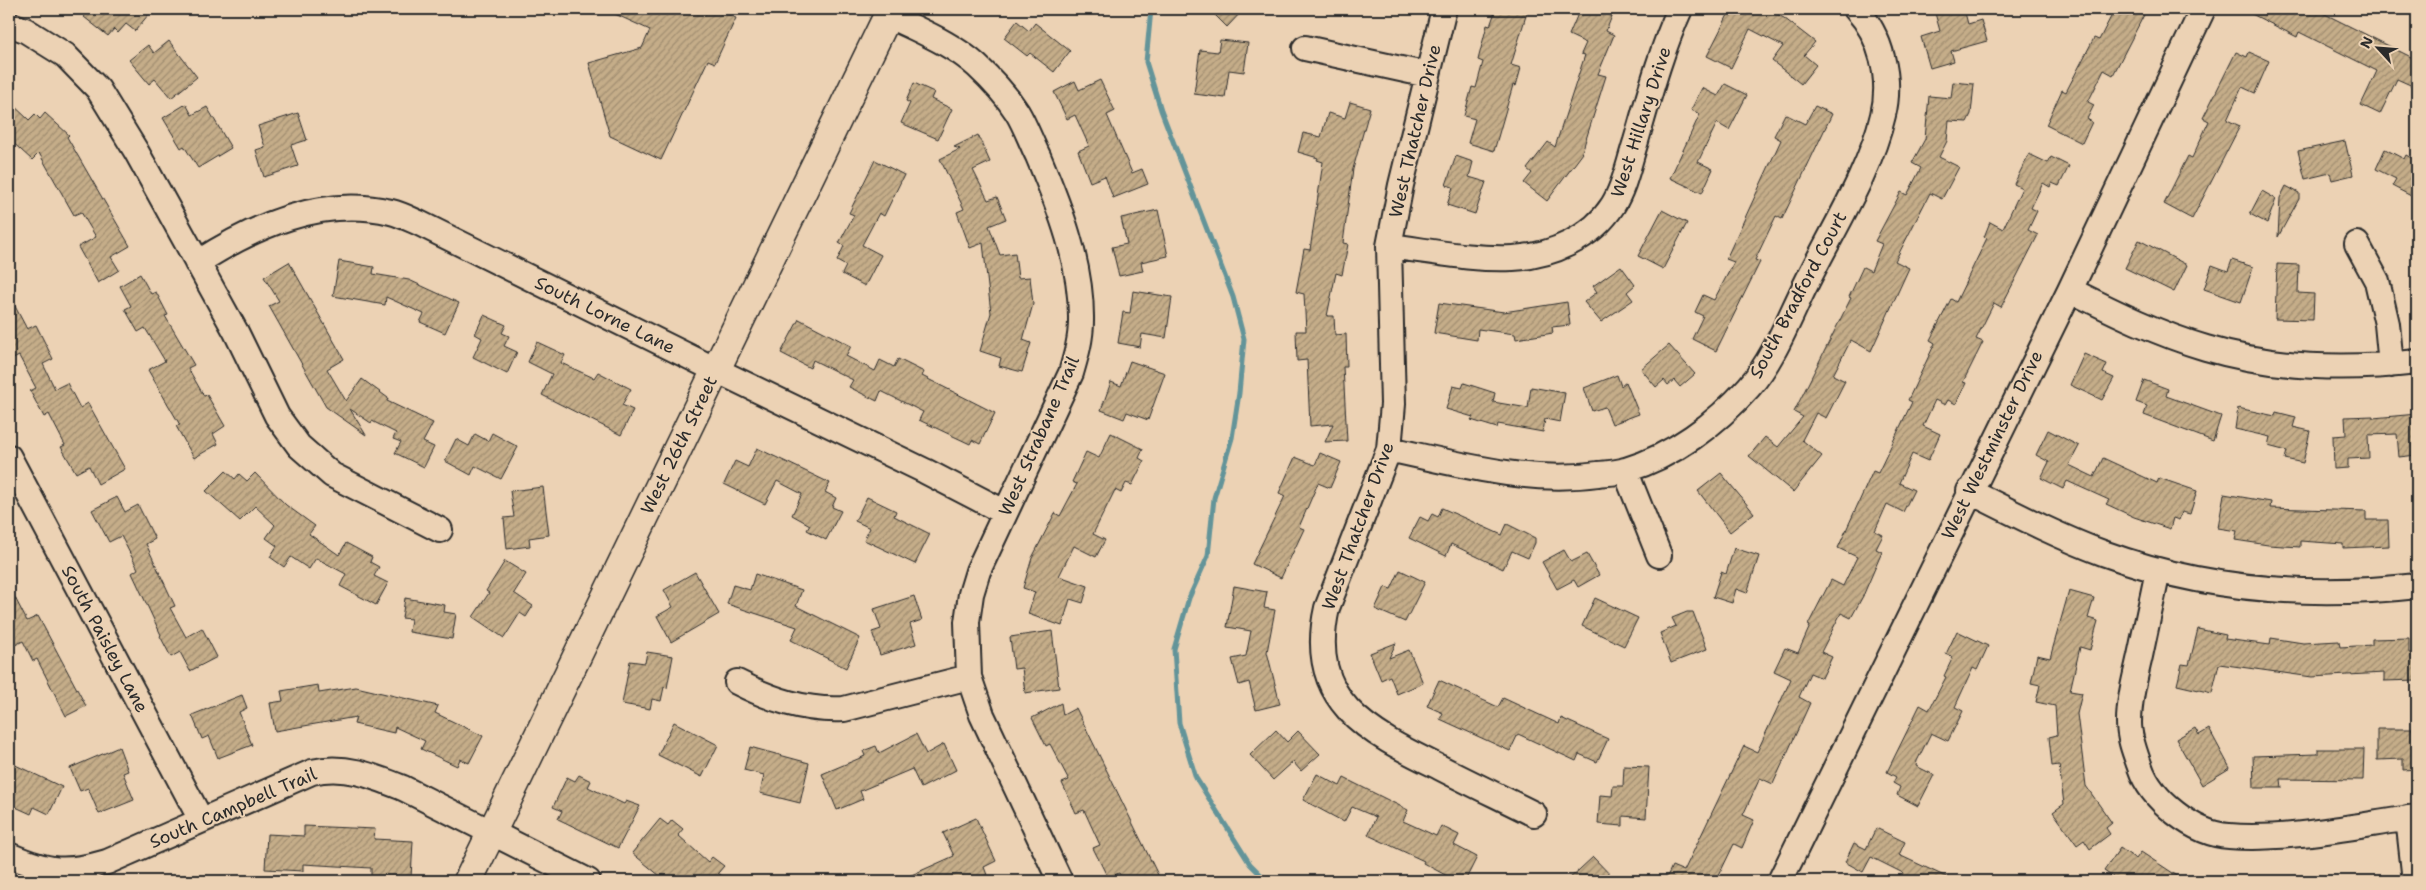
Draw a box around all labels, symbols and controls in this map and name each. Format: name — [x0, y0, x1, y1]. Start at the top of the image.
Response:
north arrow — [2354, 22, 2404, 72]
text: N — [2356, 33, 2377, 51]
street label: West Thatcher Drive — [1383, 42, 1447, 220]
street label: West Hillary Drive — [1605, 43, 1677, 201]
street label: South Bradford Court — [1744, 207, 1852, 383]
street label: South Lorne Lane — [531, 271, 679, 359]
street label: West Westminster Drive — [1936, 346, 2048, 544]
street label: West Strabane Trail — [993, 352, 1085, 520]
street label: West 26th Street — [635, 372, 723, 518]
street label: West Thatcher Drive — [1316, 439, 1400, 613]
street label: South Paisley Lane — [56, 561, 154, 717]
street label: South Campbell Trail — [146, 762, 321, 854]

